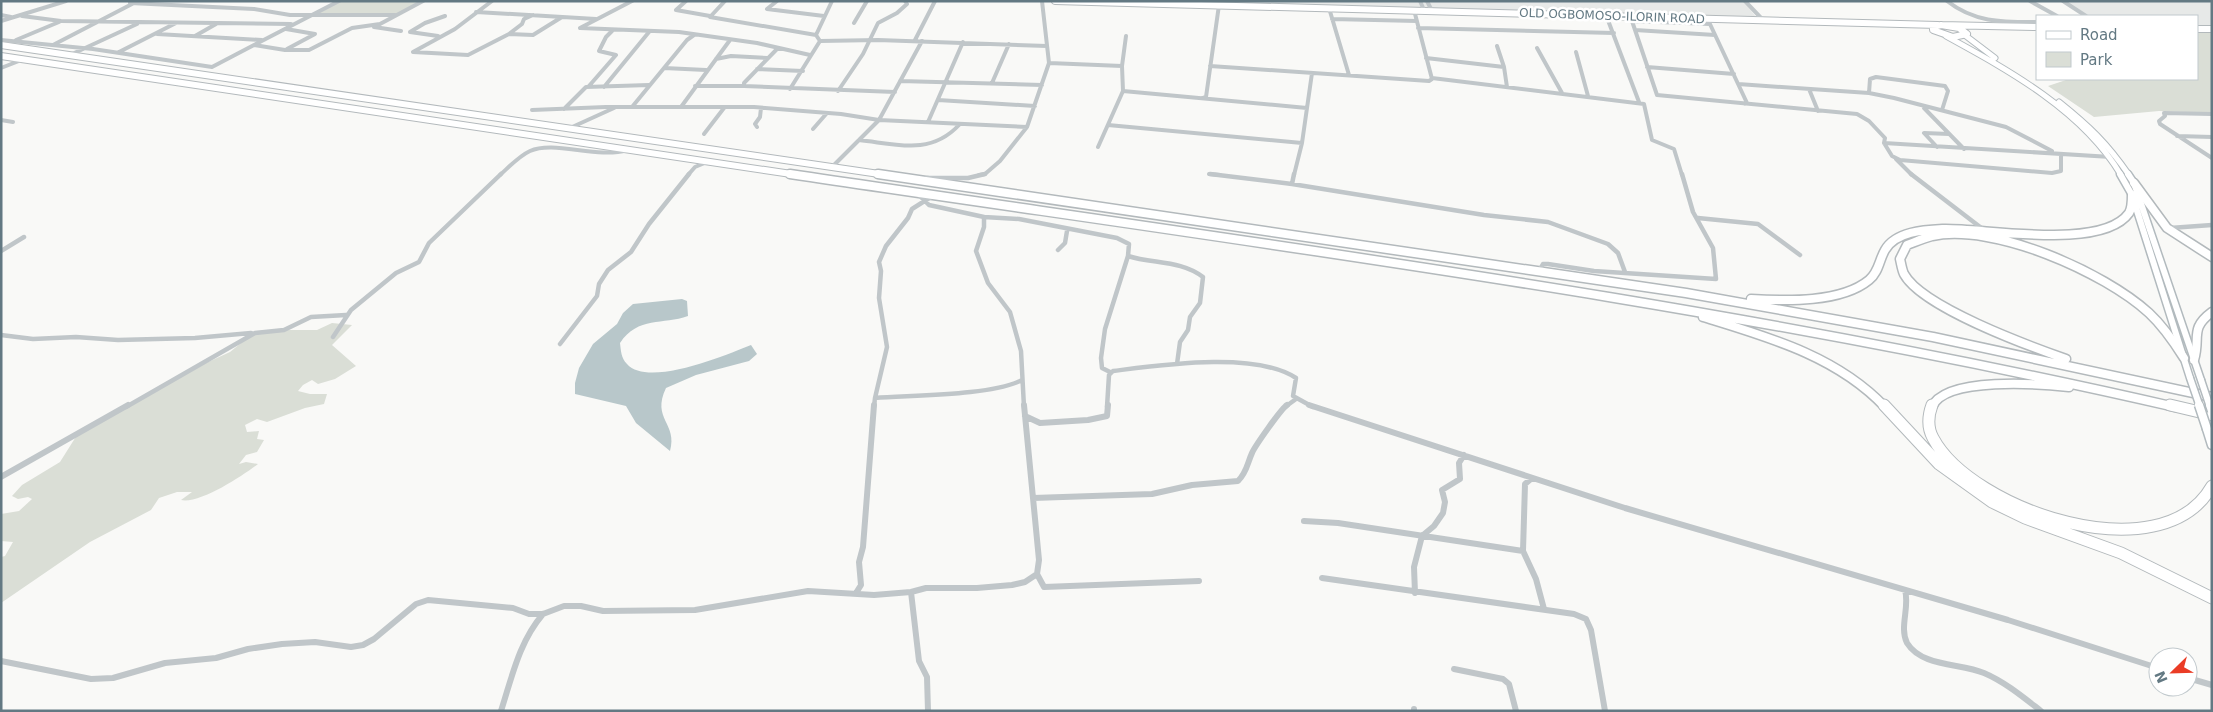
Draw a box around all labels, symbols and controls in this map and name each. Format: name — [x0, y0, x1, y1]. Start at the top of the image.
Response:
street label: OLD OGBOMOSO-ILORIN ROAD — [1519, 6, 1705, 26]
legend — [2036, 15, 2198, 80]
text: Road — [2080, 26, 2118, 44]
text: Park — [2080, 51, 2113, 69]
north arrow — [2148, 647, 2198, 697]
text: N — [2151, 669, 2171, 686]

